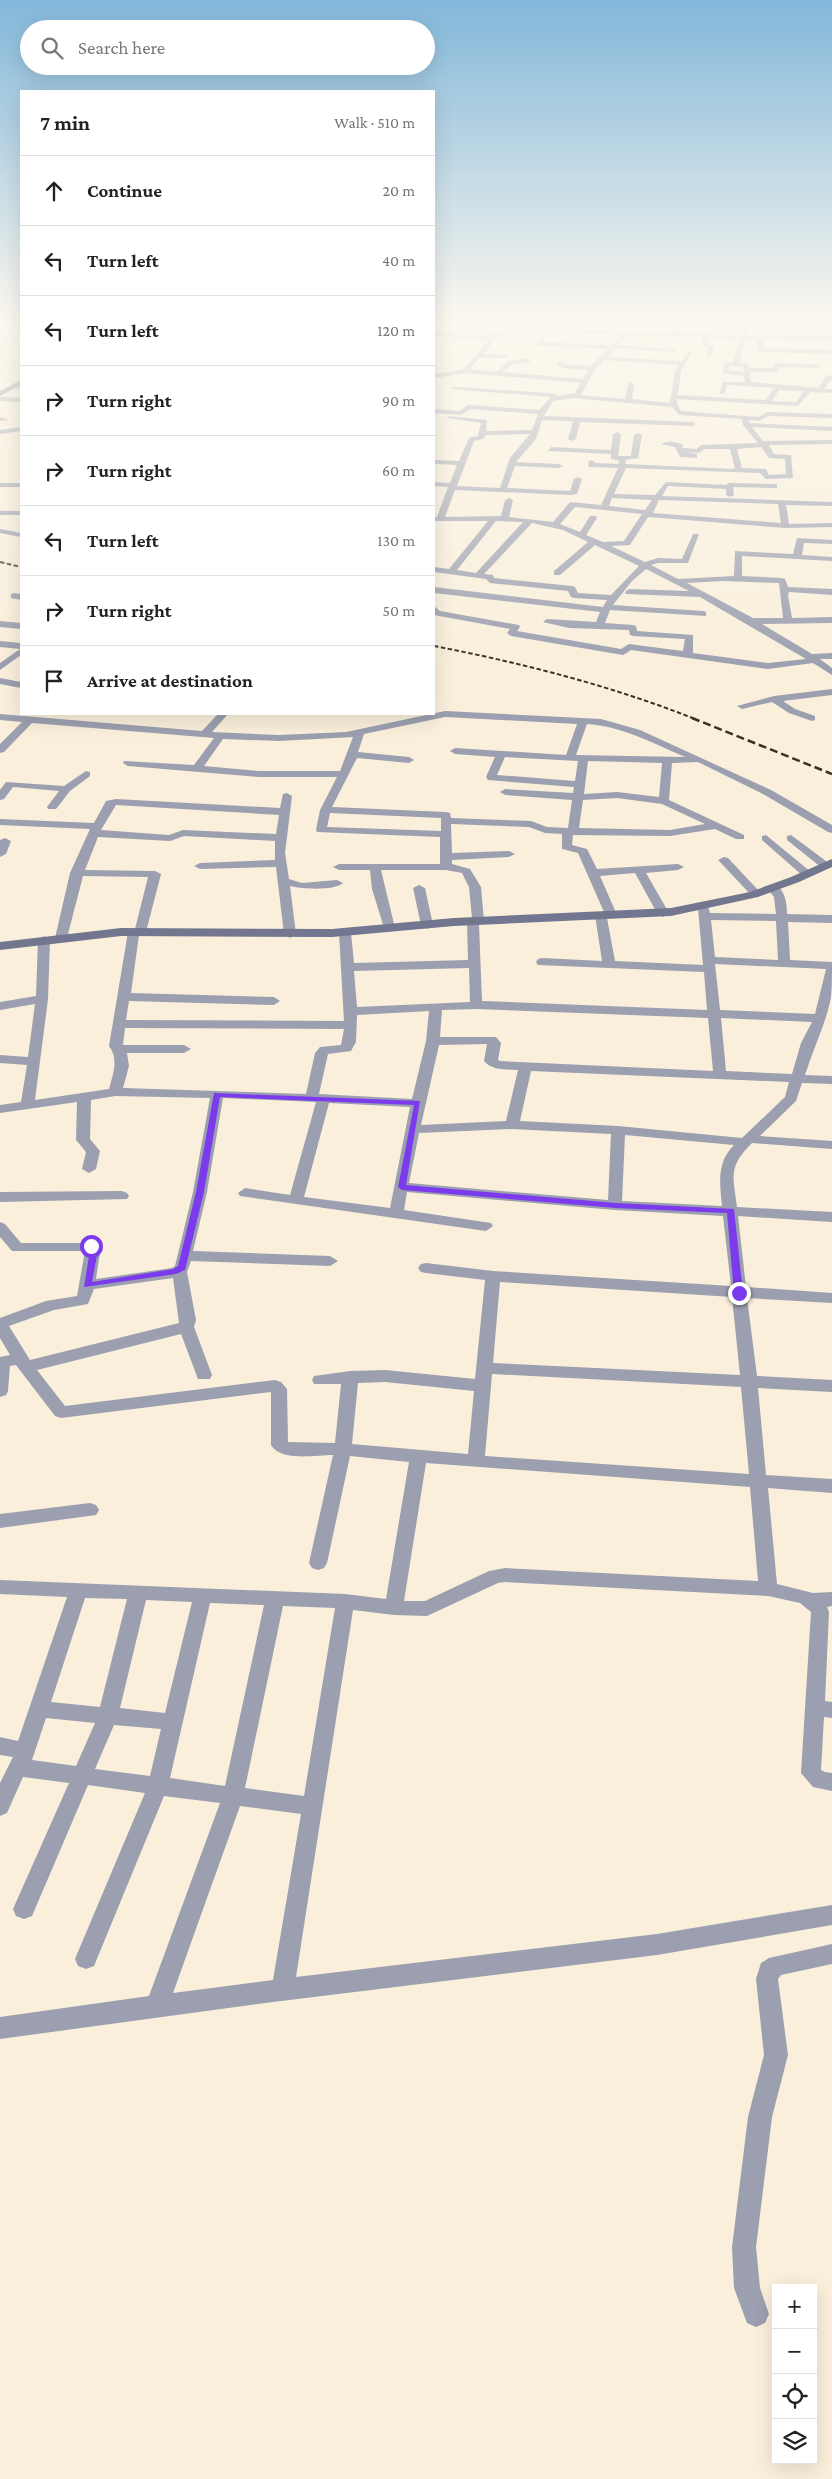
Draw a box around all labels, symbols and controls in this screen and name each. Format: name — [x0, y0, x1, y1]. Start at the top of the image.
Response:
search box — [20, 20, 435, 75]
icon: search — [38, 34, 66, 62]
text: Search here — [78, 37, 165, 58]
text: 7 min — [40, 111, 90, 135]
text: Walk · 510 m — [334, 114, 415, 131]
icon: ahead — [40, 177, 68, 205]
text: Continue — [87, 180, 162, 201]
text: 20 m — [382, 182, 415, 199]
icon: left — [40, 247, 68, 275]
text: Turn left — [87, 250, 159, 271]
text: 40 m — [382, 252, 415, 269]
icon: left — [40, 317, 68, 345]
text: Turn left — [87, 320, 159, 341]
text: 120 m — [377, 322, 415, 339]
icon: right — [40, 387, 68, 415]
text: Turn right — [87, 390, 172, 411]
text: 90 m — [382, 392, 415, 409]
icon: right — [40, 457, 68, 485]
text: Turn right — [87, 460, 172, 481]
text: 60 m — [382, 462, 415, 479]
icon: left — [40, 527, 68, 555]
text: Turn left — [87, 530, 159, 551]
text: 130 m — [377, 532, 415, 549]
icon: right — [40, 597, 68, 625]
text: Turn right — [87, 600, 172, 621]
text: 50 m — [383, 602, 415, 619]
icon: arrive — [40, 667, 68, 695]
text: Arrive at destination — [87, 670, 253, 691]
route start — [80, 1235, 103, 1258]
route end — [728, 1282, 751, 1305]
map controls — [772, 2284, 817, 2464]
button: + — [772, 2284, 817, 2329]
button: − — [772, 2329, 817, 2374]
button: locate — [772, 2374, 817, 2419]
button: layers — [772, 2419, 817, 2464]

